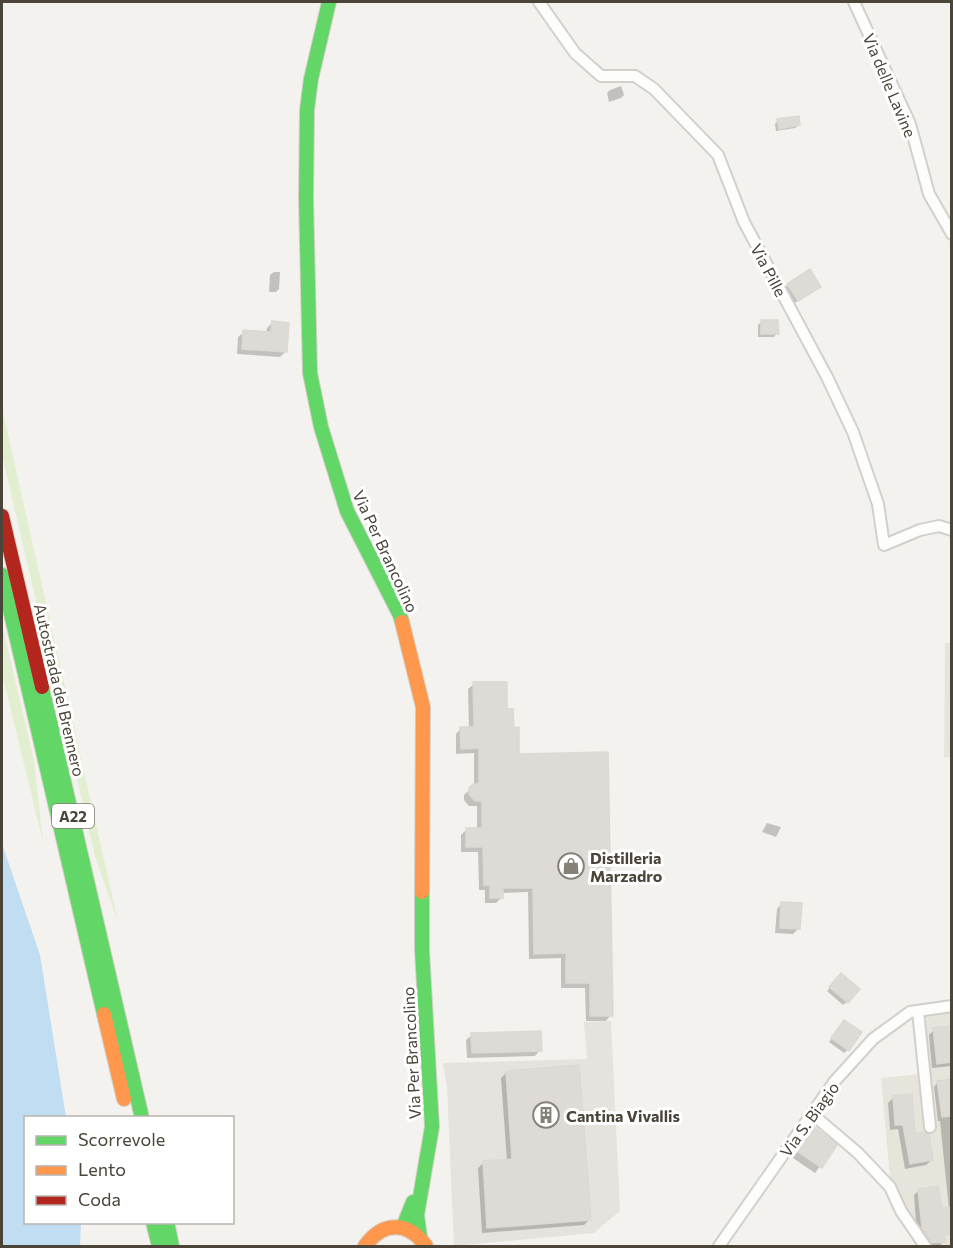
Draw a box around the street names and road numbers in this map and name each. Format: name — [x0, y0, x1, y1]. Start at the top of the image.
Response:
street label: Via delle Lavine — [860, 30, 920, 140]
street label: Via Pille — [747, 240, 791, 300]
street label: Via Per Brancolino — [349, 487, 423, 615]
street label: Autostrada del Brennero — [31, 602, 89, 778]
road number: A22 — [52, 804, 94, 828]
street label: Via Per Brancolino — [398, 986, 424, 1120]
street label: Via S. Biagio — [775, 1078, 843, 1160]

